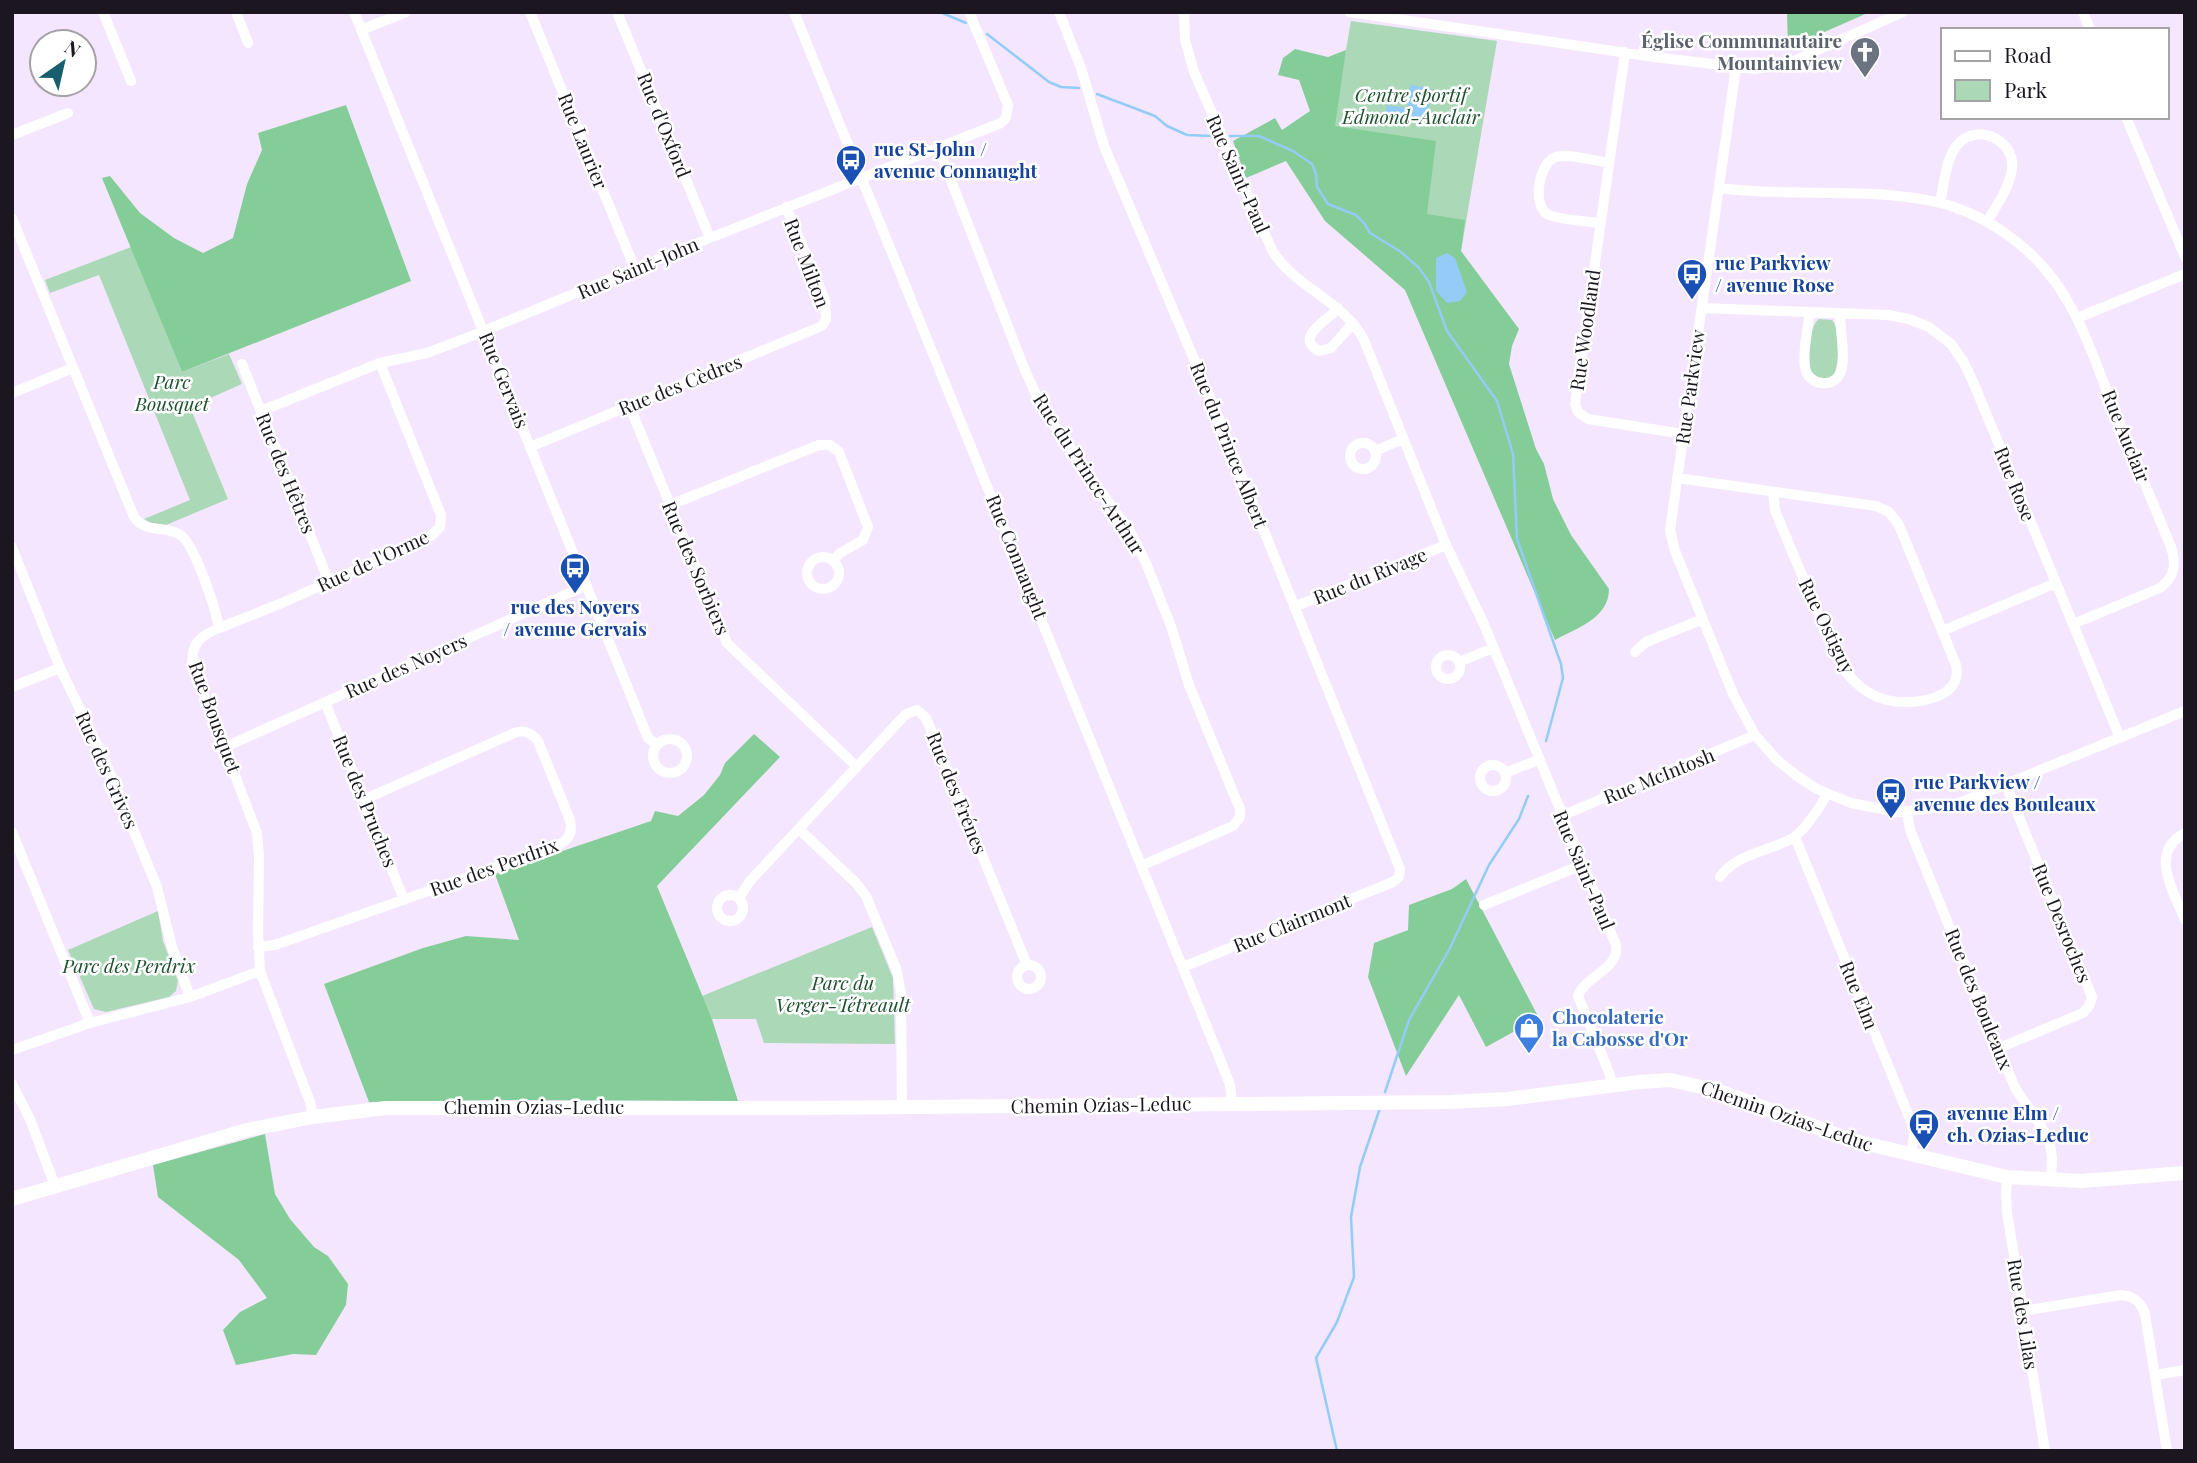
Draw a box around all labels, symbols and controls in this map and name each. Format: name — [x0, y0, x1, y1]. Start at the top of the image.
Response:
place label: Église Communautaire Mountainview — [1641, 27, 1842, 75]
north arrow — [28, 28, 98, 98]
legend — [1941, 28, 2169, 119]
text: N — [60, 33, 86, 63]
church icon: Église Communautaire Mountainview — [1848, 35, 1882, 79]
text: Road — [2004, 40, 2052, 68]
street label: Rue d'Oxford — [632, 68, 698, 181]
text: Park — [2004, 75, 2048, 103]
park label: Centre sportif Edmond-Auclair — [1341, 81, 1481, 129]
street label: Rue Laurier — [553, 89, 615, 193]
street label: Rue Saint-Paul — [1201, 110, 1277, 238]
place label: rue St-John / avenue Connaught — [874, 135, 1038, 183]
bus stop icon: rue St-John / avenue Connaught — [834, 143, 868, 187]
street label: Rue Milton — [779, 214, 837, 312]
street label: Rue Saint-John — [573, 230, 703, 304]
place label: rue Parkview / avenue Rose — [1715, 249, 1834, 297]
bus stop icon: rue Parkview / avenue Rose — [1675, 257, 1709, 301]
street label: Rue Woodland — [1563, 268, 1605, 392]
street label: Rue Parkview — [1668, 327, 1710, 446]
street label: Rue Gervais — [474, 328, 536, 432]
street label: Rue des Cèdres — [614, 347, 745, 421]
street label: Rue du Prince Albert — [1185, 358, 1275, 532]
park label: Parc Bousquet — [134, 368, 211, 416]
street label: Rue Auclair — [2097, 385, 2157, 486]
street label: Rue du Prince-Arthur — [1028, 388, 1152, 559]
street label: Rue des Hêtres — [251, 408, 323, 537]
street label: Rue Rose — [1989, 442, 2043, 525]
street label: Rue Connaught — [981, 490, 1055, 623]
street label: Rue des Sorbiers — [657, 497, 737, 639]
street label: Rue de l'Orme — [312, 523, 433, 597]
street label: Rue du Rivage — [1309, 540, 1430, 610]
bus stop icon: rue des Noyers / avenue Gervais — [558, 551, 592, 595]
street label: Rue Ostiguy — [1794, 573, 1862, 678]
place label: rue des Noyers / avenue Gervais — [503, 593, 647, 641]
street label: Rue des Noyers — [341, 627, 471, 704]
street label: Rue Bousquet — [184, 657, 248, 777]
street label: Rue des Grives — [70, 707, 145, 833]
street label: Rue des Frénes — [922, 728, 994, 858]
street label: Rue des Pruches — [328, 731, 404, 871]
street label: Rue McIntosh — [1599, 741, 1718, 809]
place label: rue Parkview / avenue des Bouleaux — [1914, 768, 2096, 816]
bus stop icon: rue Parkview / avenue des Bouleaux — [1874, 776, 1908, 820]
street label: Rue Saint-Paul — [1548, 806, 1622, 934]
street label: Rue des Perdrix — [426, 831, 562, 901]
street label: Rue Desroches — [2027, 859, 2099, 986]
street label: Rue Clairmont — [1229, 886, 1355, 958]
street label: Rue des Bouleaux — [1940, 924, 2020, 1073]
park label: Parc des Perdrix — [61, 952, 196, 978]
street label: Rue Elm — [1834, 957, 1885, 1033]
park label: Parc du Verger-Tétreault — [776, 969, 912, 1017]
place label: Chocolaterie la Cabosse d'Or — [1552, 1003, 1688, 1051]
shop icon: Chocolaterie la Cabosse d'Or — [1512, 1011, 1546, 1055]
street label: Chemin Ozias-Leduc — [1698, 1073, 1877, 1157]
street label: Chemin Ozias-Leduc — [1010, 1089, 1192, 1119]
street label: Chemin Ozias-Leduc — [444, 1093, 624, 1119]
place label: avenue Elm / ch. Ozias-Leduc — [1947, 1099, 2089, 1147]
bus stop icon: avenue Elm / ch. Ozias-Leduc — [1907, 1107, 1941, 1151]
street label: Rue des Lilas — [2002, 1257, 2046, 1371]

